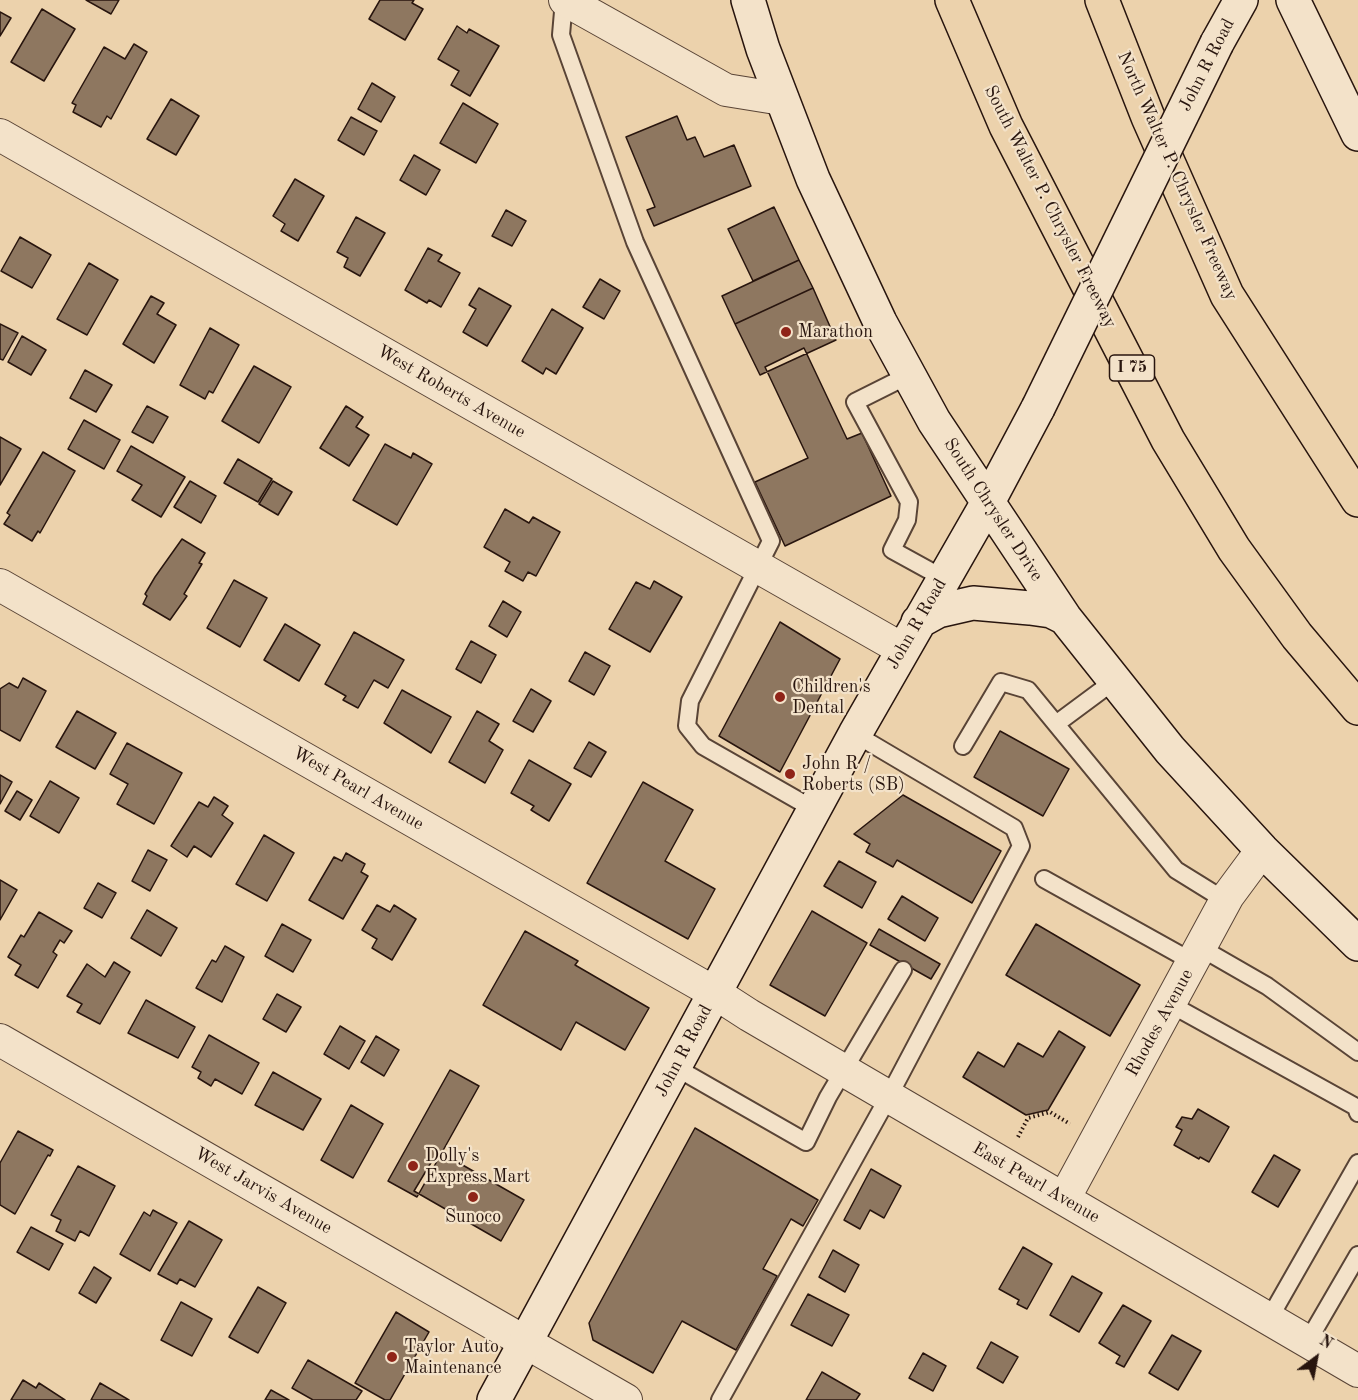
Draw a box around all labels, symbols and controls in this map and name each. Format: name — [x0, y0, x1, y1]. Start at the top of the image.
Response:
street label: John R Road — [1174, 15, 1240, 115]
street label: North Walter P. Chrysler Freeway — [1112, 48, 1242, 304]
street label: South Walter P. Chrysler Freeway — [979, 82, 1121, 332]
place label: Marathon — [798, 321, 873, 343]
marker: Marathon — [779, 325, 793, 339]
street label: West Roberts Avenue — [373, 341, 529, 443]
road number: I 75 — [1110, 355, 1154, 381]
street label: South Chrysler Drive — [939, 434, 1047, 586]
street label: John R Road — [882, 575, 952, 673]
place label: Children's Dental — [792, 676, 870, 718]
marker: Children's Dental — [773, 690, 787, 704]
street label: West Pearl Avenue — [289, 743, 427, 835]
place label: John R / Roberts (SB) — [802, 753, 905, 795]
marker: John R / Roberts (SB) — [783, 767, 797, 781]
street label: Rhodes Avenue — [1122, 966, 1198, 1080]
street label: John R Road — [651, 1001, 717, 1101]
street label: East Pearl Avenue — [969, 1138, 1103, 1228]
street label: West Jarvis Avenue — [190, 1143, 336, 1239]
place label: Dolly's Express Mart — [425, 1145, 530, 1188]
marker: Dolly's Express Mart — [406, 1159, 420, 1173]
marker: Sunoco — [466, 1190, 480, 1204]
place label: Sunoco — [445, 1206, 501, 1228]
north arrow — [1286, 1328, 1346, 1388]
text: N — [1316, 1333, 1335, 1353]
place label: Taylor Auto Maintenance — [404, 1336, 502, 1378]
marker: Taylor Auto Maintenance — [385, 1350, 399, 1364]

